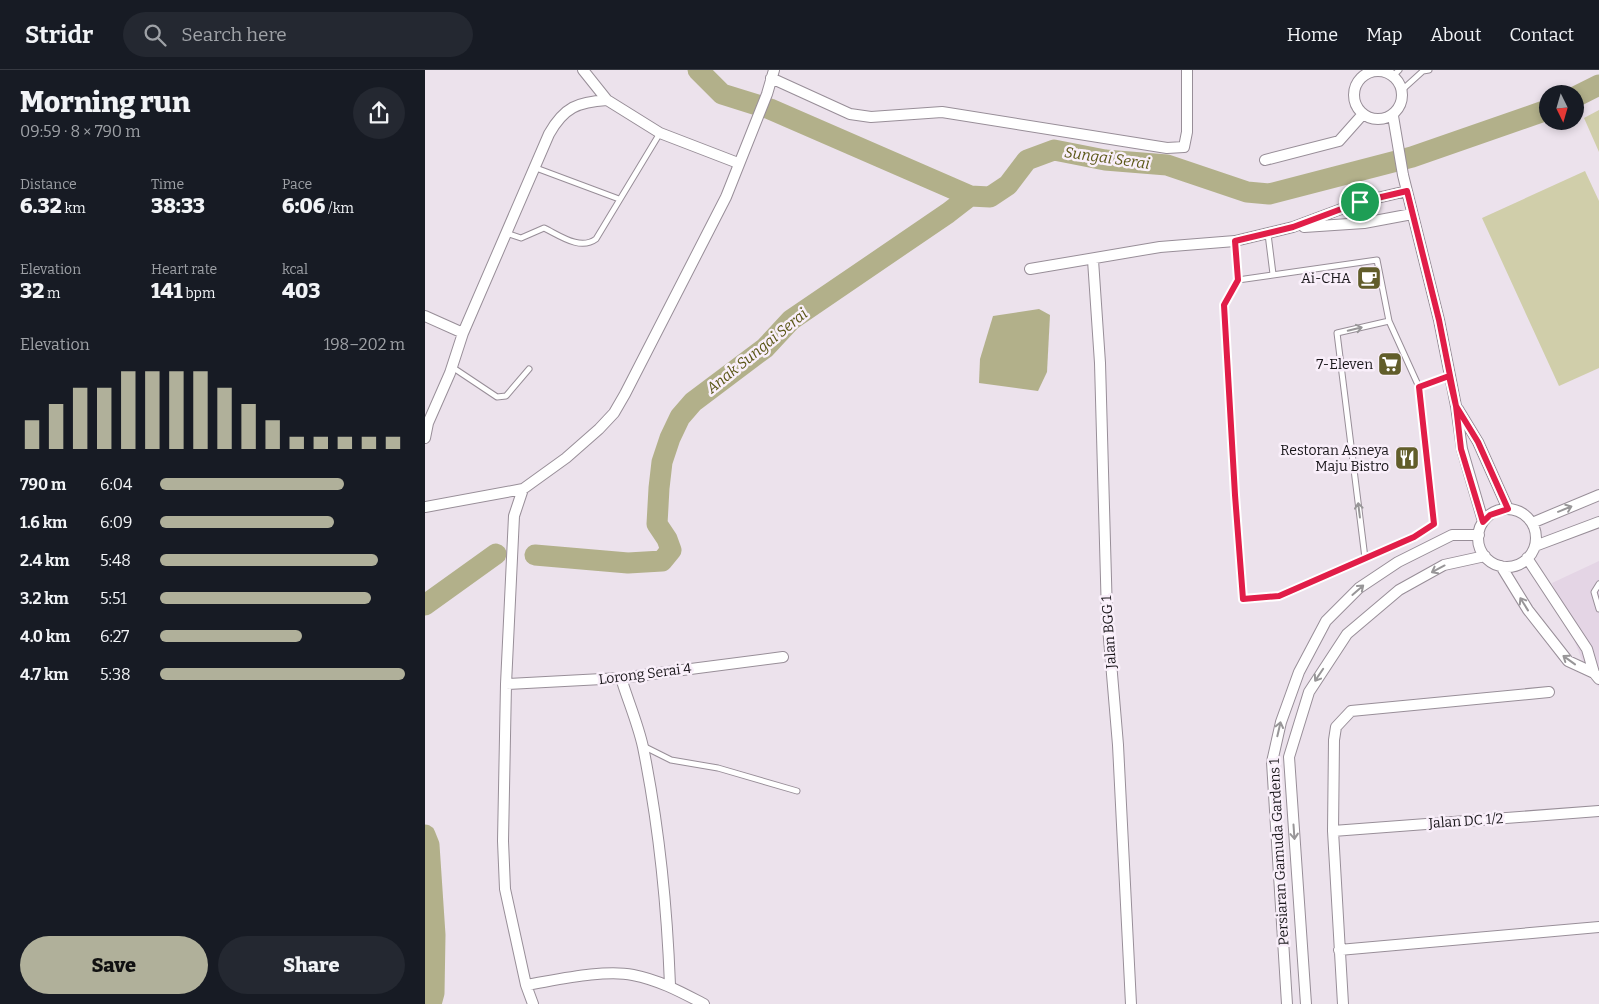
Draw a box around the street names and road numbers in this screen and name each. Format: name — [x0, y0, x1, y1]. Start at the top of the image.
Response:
street label: Jalan BGG 1 — [1098, 595, 1120, 670]
street label: Lorong Serai 4 — [598, 660, 692, 688]
street label: Persiaran Gamuda Gardens 1 — [1266, 758, 1292, 946]
street label: Jalan DC 1/2 — [1427, 810, 1504, 832]

